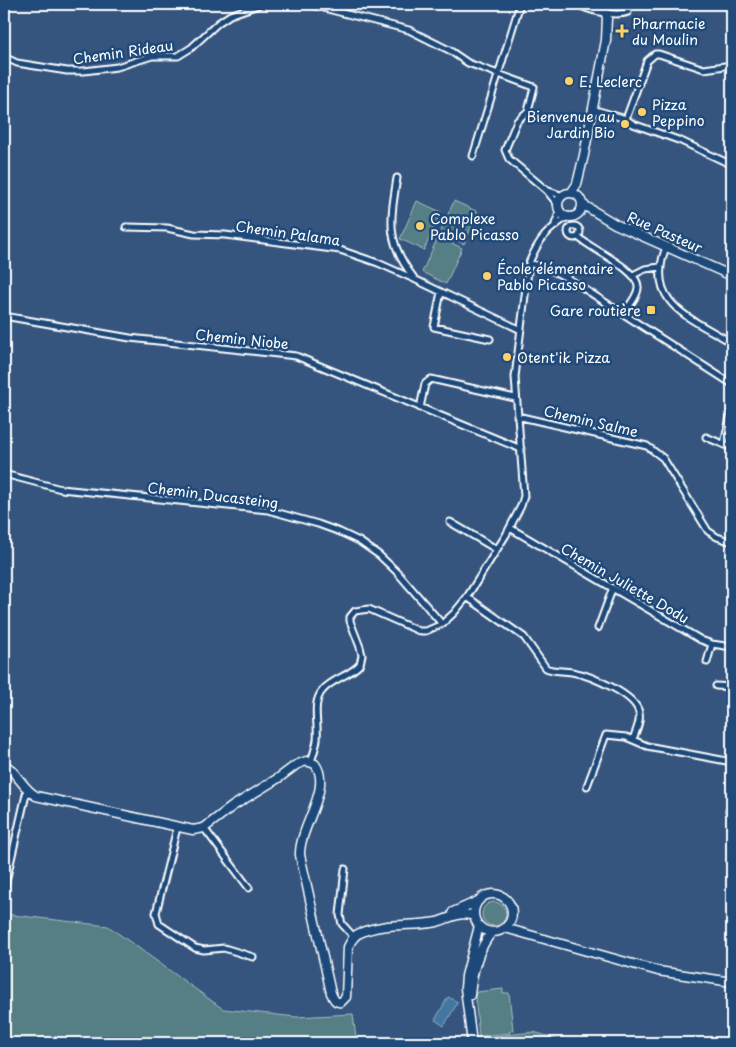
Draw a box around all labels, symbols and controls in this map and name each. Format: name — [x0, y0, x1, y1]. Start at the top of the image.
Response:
place label: Pharmacie du Moulin — [632, 13, 705, 50]
marker: Pharmacie du Moulin — [616, 25, 628, 37]
street label: Chemin Rideau — [71, 35, 175, 69]
place label: E. Leclerc — [579, 71, 642, 92]
marker: E. Leclerc — [563, 75, 575, 87]
place label: Pizza Peppino — [652, 94, 705, 131]
place label: Bienvenue au Jardin Bio — [526, 106, 615, 143]
marker: Pizza Peppino — [636, 106, 648, 118]
marker: Bienvenue au Jardin Bio — [619, 118, 631, 130]
street label: Rue Pasteur — [624, 206, 706, 258]
place label: Complexe Pablo Picasso — [430, 208, 519, 245]
street label: Chemin Palama — [234, 215, 342, 251]
marker: Complexe Pablo Picasso — [414, 220, 426, 232]
place label: École élémentaire Pablo Picasso — [497, 258, 613, 295]
marker: École élémentaire Pablo Picasso — [481, 270, 493, 282]
place label: Gare routière — [550, 300, 641, 321]
marker: Gare routière — [645, 304, 657, 316]
street label: Chemin Niobe — [194, 324, 290, 354]
place label: Otent'ik Pizza — [517, 347, 610, 368]
marker: Otent'ik Pizza — [501, 351, 513, 363]
street label: Chemin Salme — [542, 400, 641, 442]
street label: Chemin Ducasteing — [147, 477, 279, 513]
street label: Chemin Juliette Dodu — [557, 538, 693, 628]

